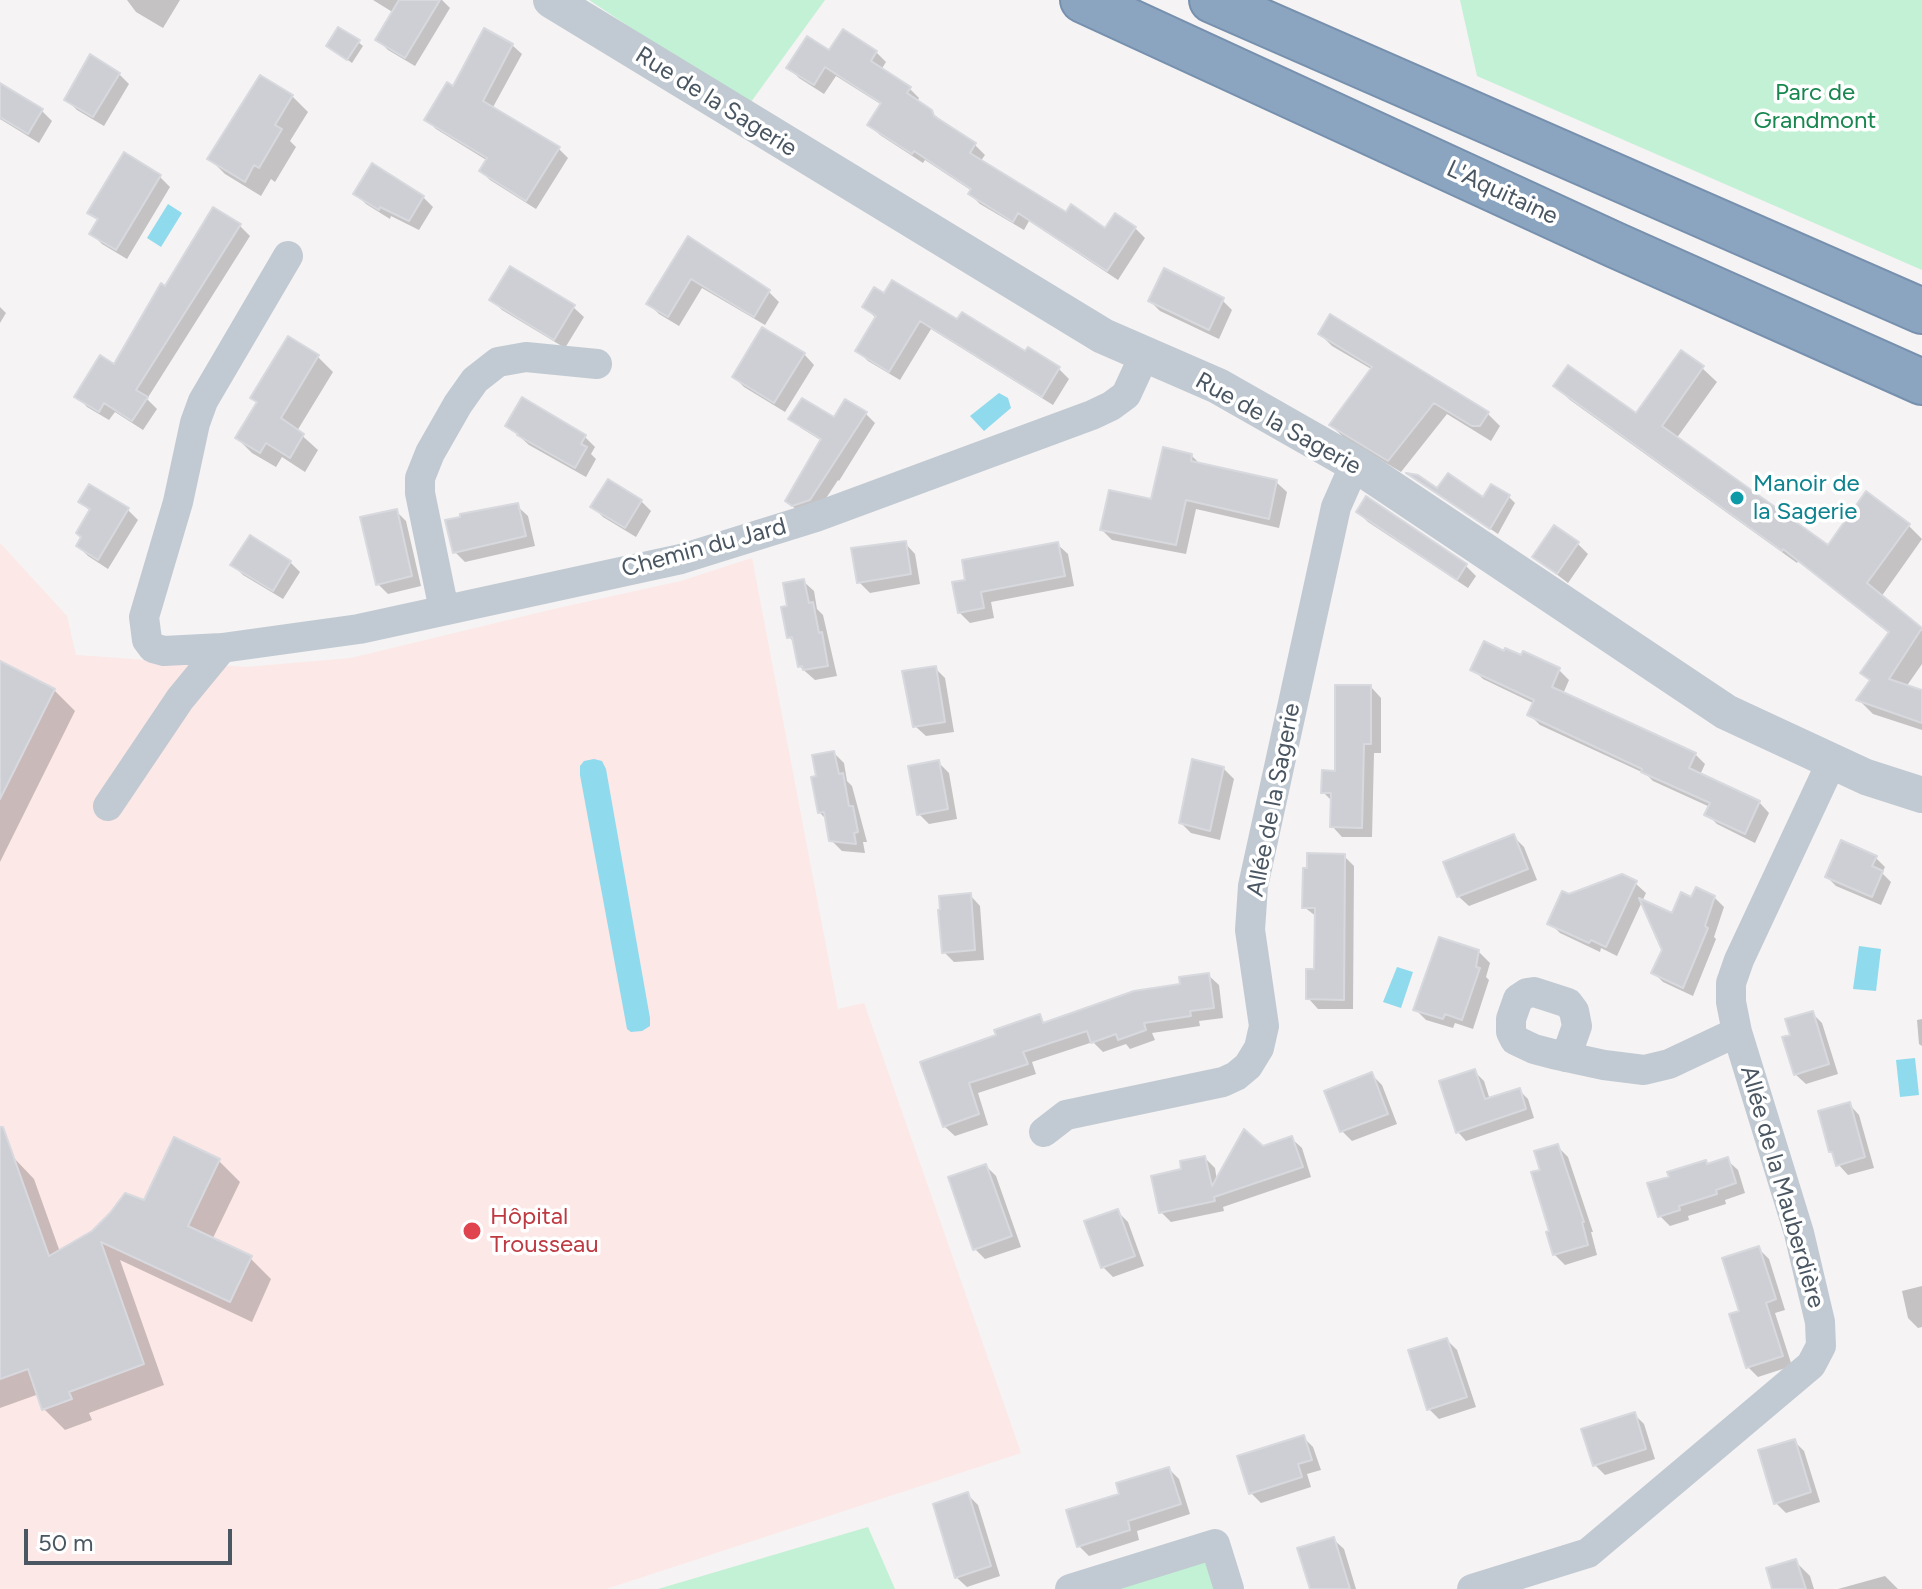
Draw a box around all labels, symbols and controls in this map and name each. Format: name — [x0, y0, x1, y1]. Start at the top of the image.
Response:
street label: Rue de la Sagerie — [630, 41, 802, 163]
park label: Parc de Grandmont — [1754, 79, 1876, 135]
street label: L'Aquitaine — [1442, 155, 1562, 231]
street label: Rue de la Sagerie — [1190, 367, 1366, 481]
place label: Manoir de la Sagerie — [1753, 470, 1860, 526]
marker: Manoir de la Sagerie — [1728, 489, 1746, 507]
street label: Chemin du Jard — [619, 512, 789, 584]
street label: Allée de la Sagerie — [1241, 701, 1307, 899]
street label: Allée de la Mauberdière — [1734, 1063, 1830, 1311]
place label: Hôpital Trousseau — [490, 1203, 599, 1259]
marker: Hôpital Trousseau — [461, 1220, 483, 1242]
scale bar — [28, 1513, 236, 1563]
text: 50 m — [38, 1528, 94, 1557]

